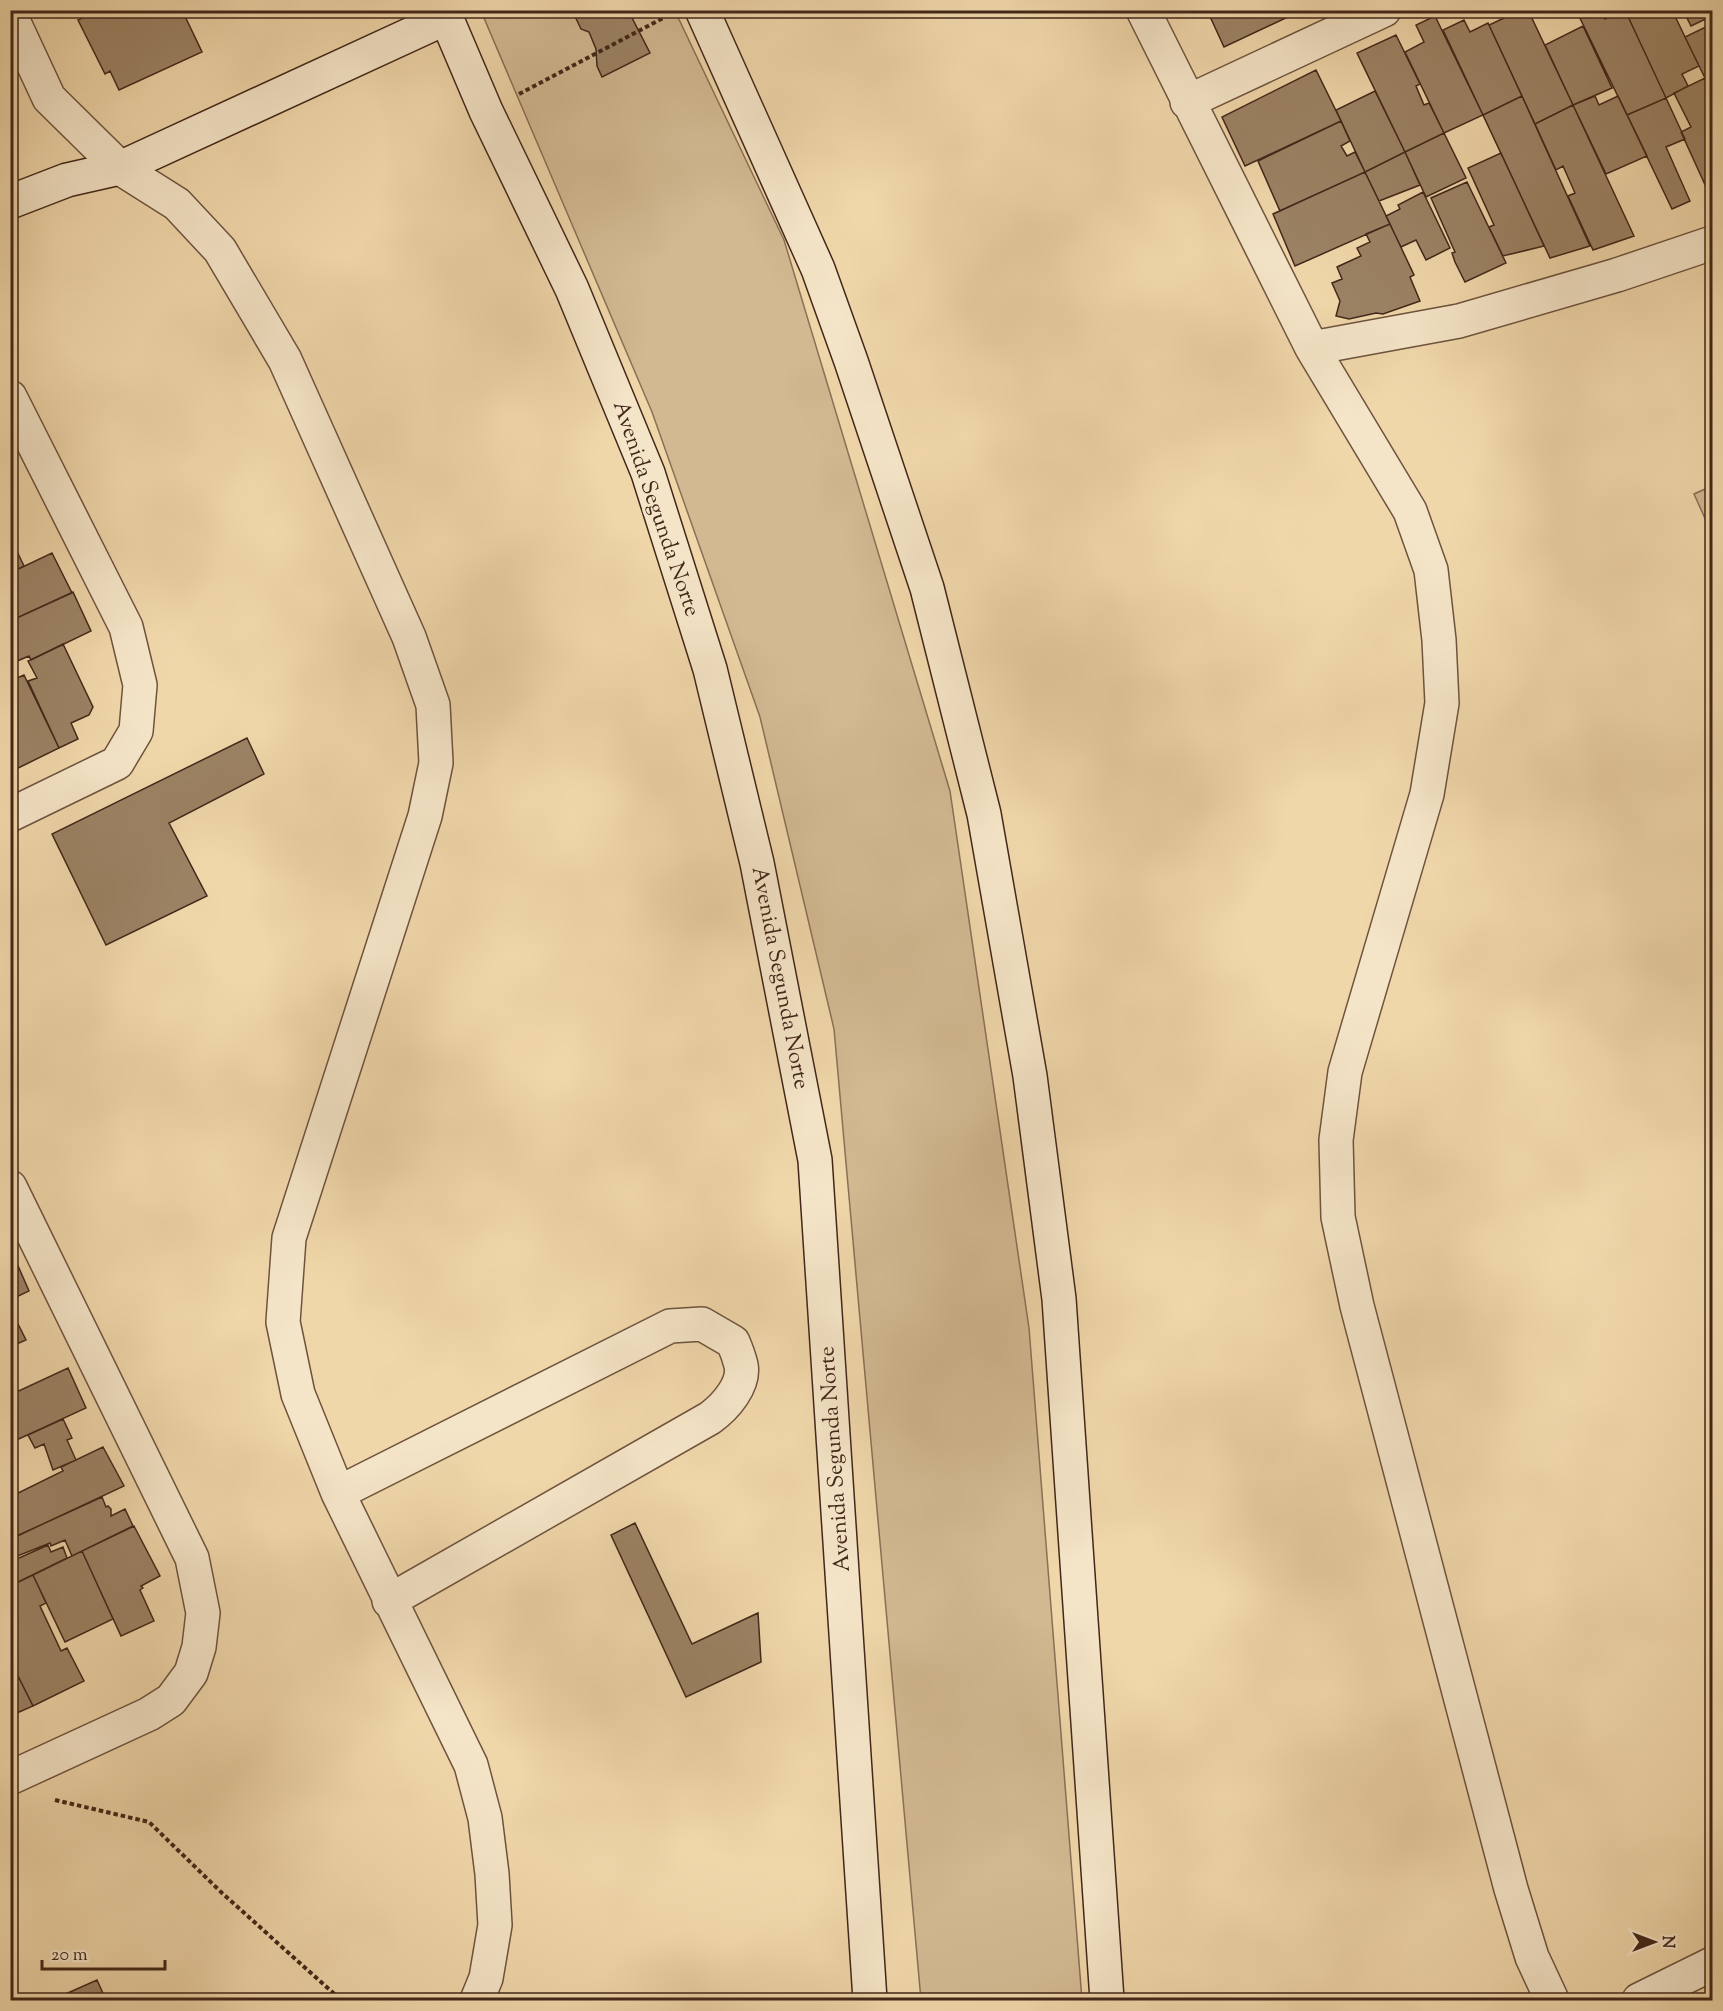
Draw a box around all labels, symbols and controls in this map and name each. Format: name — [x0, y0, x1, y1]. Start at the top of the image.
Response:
street label: Avenida Segunda Norte — [603, 397, 707, 621]
street label: Avenida Segunda Norte — [742, 864, 816, 1092]
street label: Avenida Segunda Norte — [812, 1345, 860, 1573]
north arrow — [1624, 1912, 1684, 1972]
scale bar — [42, 1933, 165, 1971]
text: N — [1655, 1936, 1678, 1949]
text: 20 m — [51, 1943, 88, 1969]

